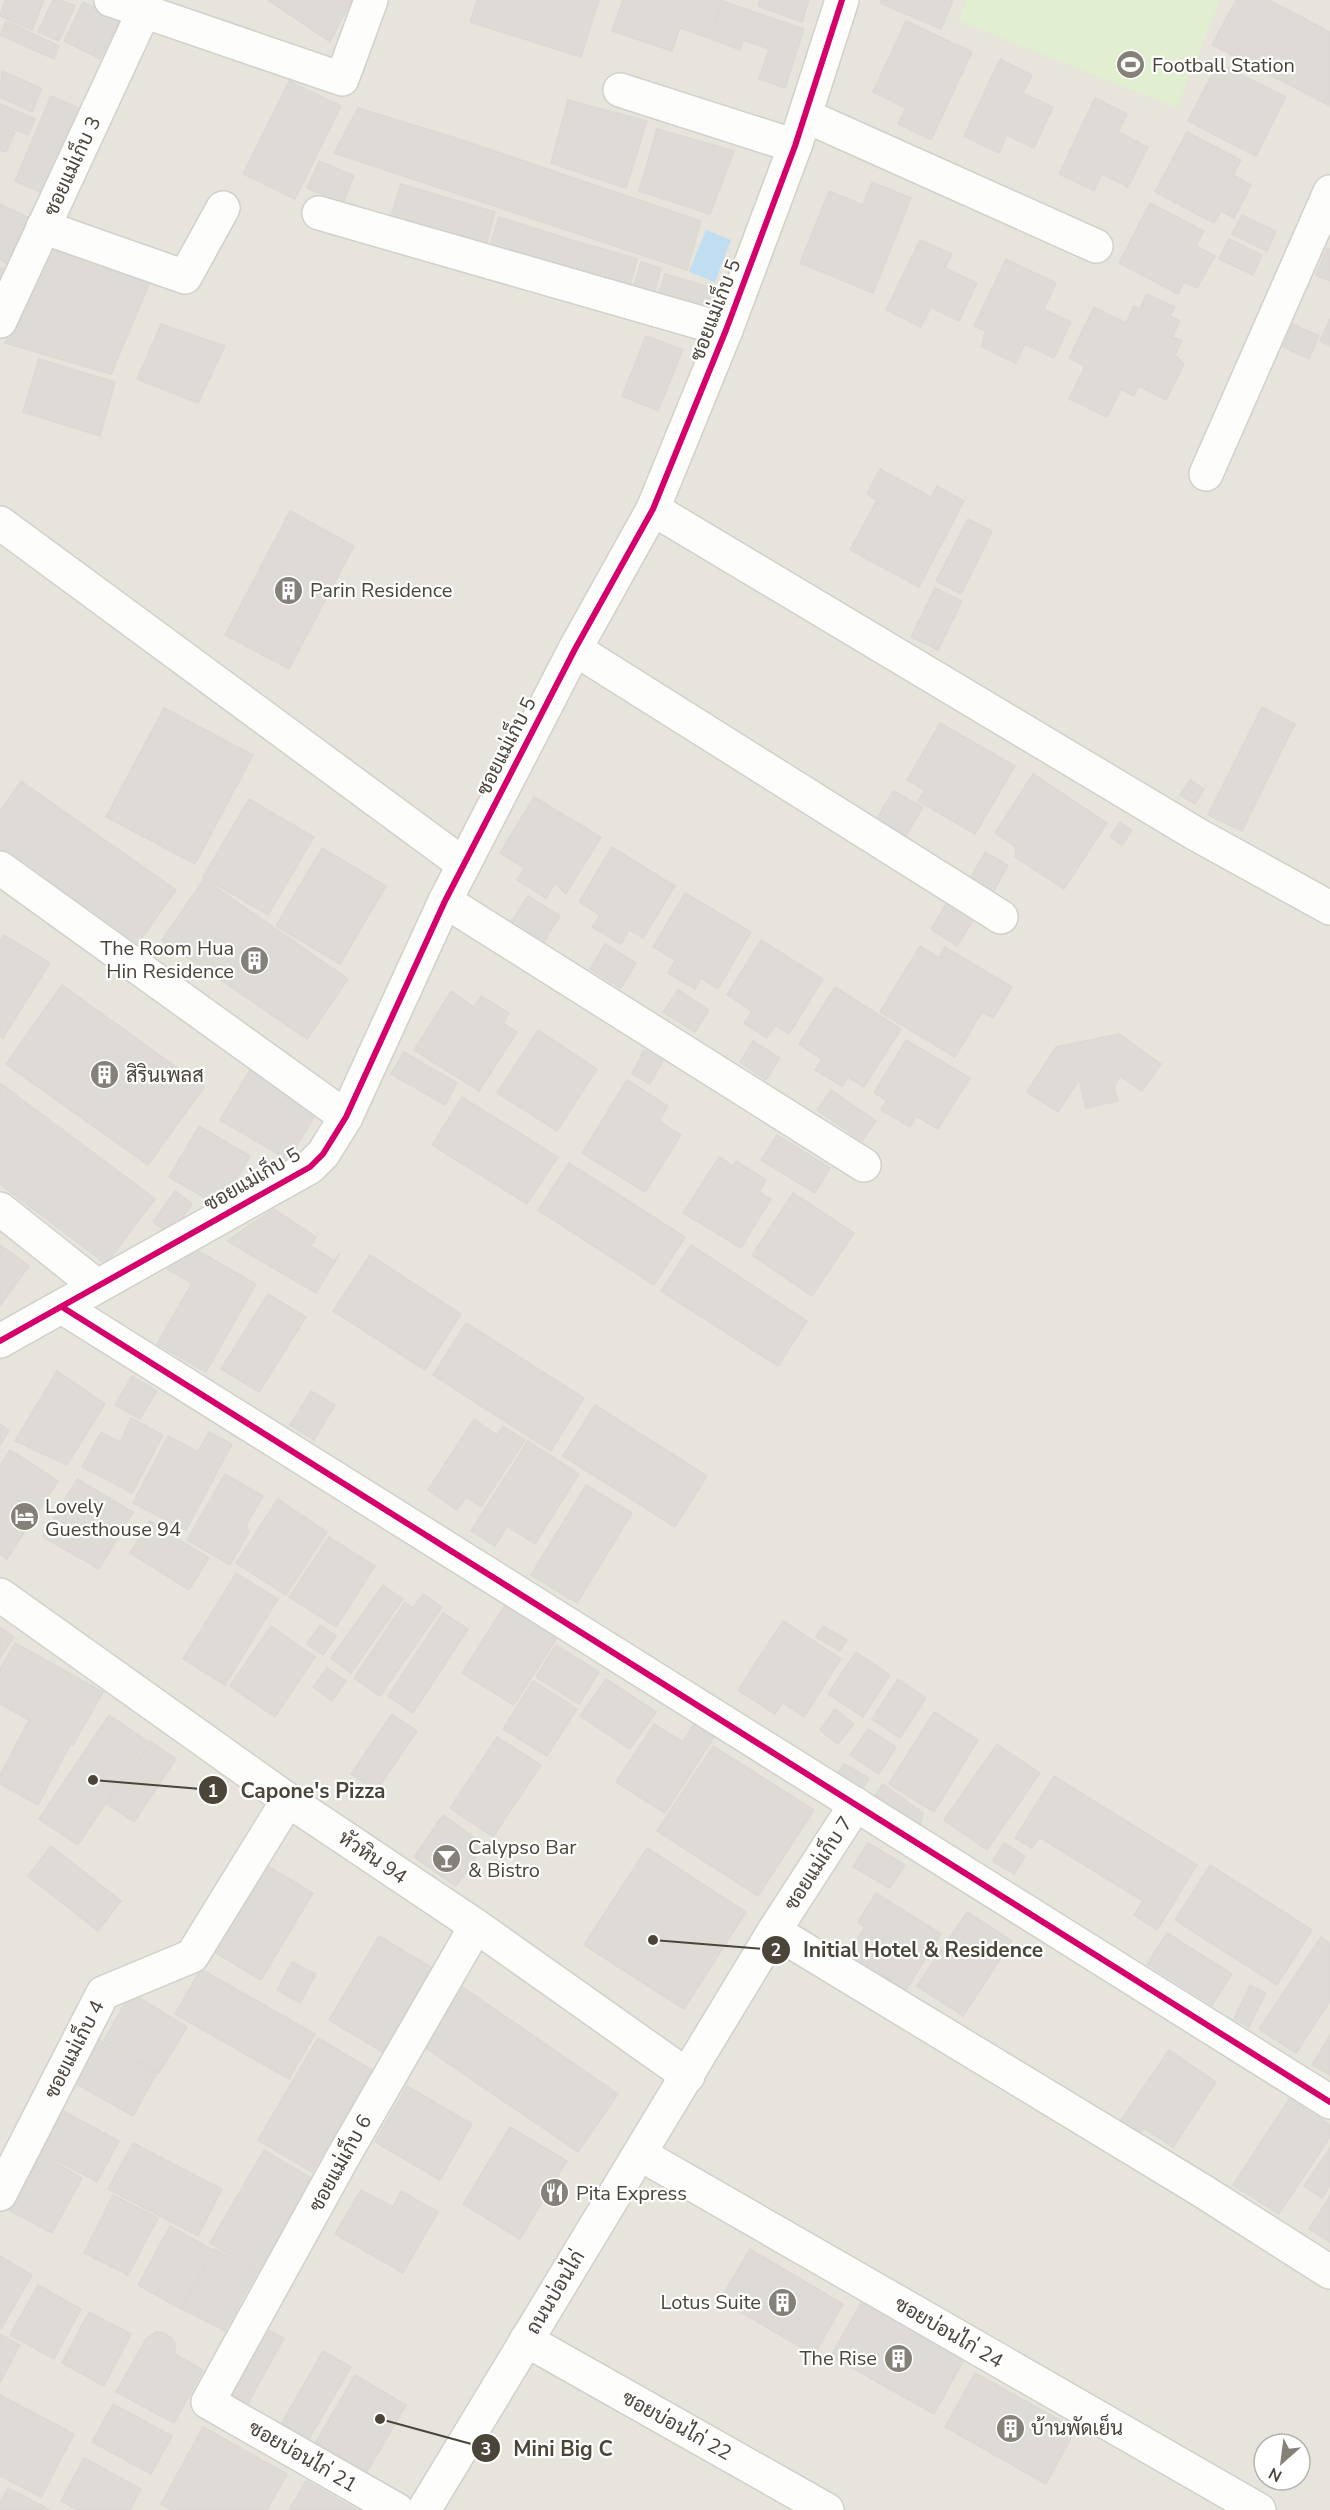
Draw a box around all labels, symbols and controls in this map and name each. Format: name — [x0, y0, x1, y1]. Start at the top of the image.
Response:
sports icon: Football Station — [1115, 49, 1147, 81]
place label: Football Station — [1152, 52, 1295, 79]
street label: ซอยแม่เก็บ 3 — [36, 111, 107, 220]
street label: ซอยแม่เก็บ 5 — [682, 255, 747, 365]
building icon: Parin Residence — [273, 574, 305, 606]
place label: Parin Residence — [310, 577, 453, 604]
street label: ซอยแม่เก็บ 5 — [468, 691, 543, 800]
place label: The Room Hua Hin Residence — [100, 935, 234, 985]
building icon: The Room Hua Hin Residence — [239, 944, 271, 976]
building icon: สิรินเพลส — [89, 1059, 121, 1091]
place label: สิรินเพลส — [126, 1062, 204, 1089]
street label: ซอยแม่เก็บ 5 — [198, 1139, 305, 1218]
place label: Lovely Guesthouse 94 — [45, 1493, 181, 1543]
hotel icon: Lovely Guesthouse 94 — [8, 1501, 40, 1533]
callout: Capone's Pizza — [198, 1771, 398, 1810]
text: Capone's Pizza — [240, 1777, 386, 1805]
text: 1 — [208, 1779, 218, 1803]
street label: ซอยแม่เก็บ 7 — [776, 1810, 859, 1916]
street label: หัวหิน 94 — [333, 1825, 412, 1890]
place label: Calypso Bar & Bistro — [468, 1834, 577, 1884]
bar icon: Calypso Bar & Bistro — [431, 1843, 463, 1875]
callout: Initial Hotel & Residence — [761, 1930, 1055, 1969]
text: Initial Hotel & Residence — [803, 1936, 1043, 1964]
text: 2 — [771, 1938, 781, 1962]
street label: ซอยแม่เก็บ 4 — [36, 1994, 111, 2103]
street label: ซอยแม่เก็บ 6 — [301, 2109, 378, 2217]
restaurant icon: Pita Express — [539, 2177, 571, 2209]
place label: Pita Express — [576, 2180, 687, 2207]
street label: ถนนบ่อนไก่ — [520, 2245, 591, 2339]
building icon: Lotus Suite — [766, 2286, 798, 2318]
place label: Lotus Suite — [661, 2289, 761, 2316]
street label: ซอยบ่อนไก่ 24 — [889, 2290, 1008, 2374]
building icon: The Rise — [882, 2342, 914, 2374]
place label: The Rise — [800, 2345, 877, 2372]
street label: ซอยบ่อนไก่ 22 — [617, 2384, 736, 2467]
building icon: บ้านพัดเย็น — [994, 2412, 1026, 2444]
place label: บ้านพัดเย็น — [1031, 2413, 1123, 2442]
street label: ซอยบ่อนไก่ 21 — [243, 2414, 362, 2498]
callout: Mini Big C — [471, 2429, 625, 2468]
north arrow — [1252, 2432, 1312, 2492]
text: Mini Big C — [513, 2435, 613, 2463]
text: 3 — [481, 2437, 491, 2461]
text: N — [1265, 2462, 1286, 2487]

